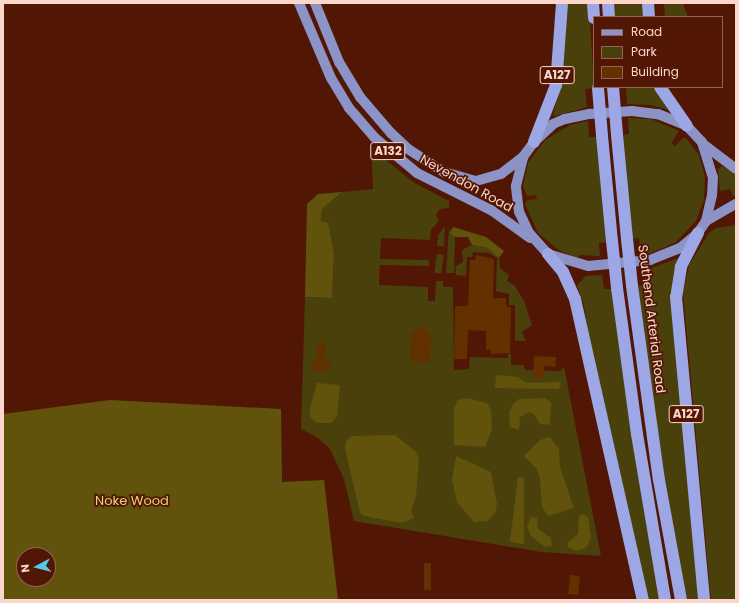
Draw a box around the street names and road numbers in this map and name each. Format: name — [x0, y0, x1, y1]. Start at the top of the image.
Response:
road number: A127 — [539, 65, 575, 85]
road number: A132 — [370, 141, 406, 161]
street label: Nevendon Road — [417, 152, 515, 216]
street label: Southend Arterial Road — [634, 244, 668, 394]
road number: A127 — [668, 404, 704, 424]

